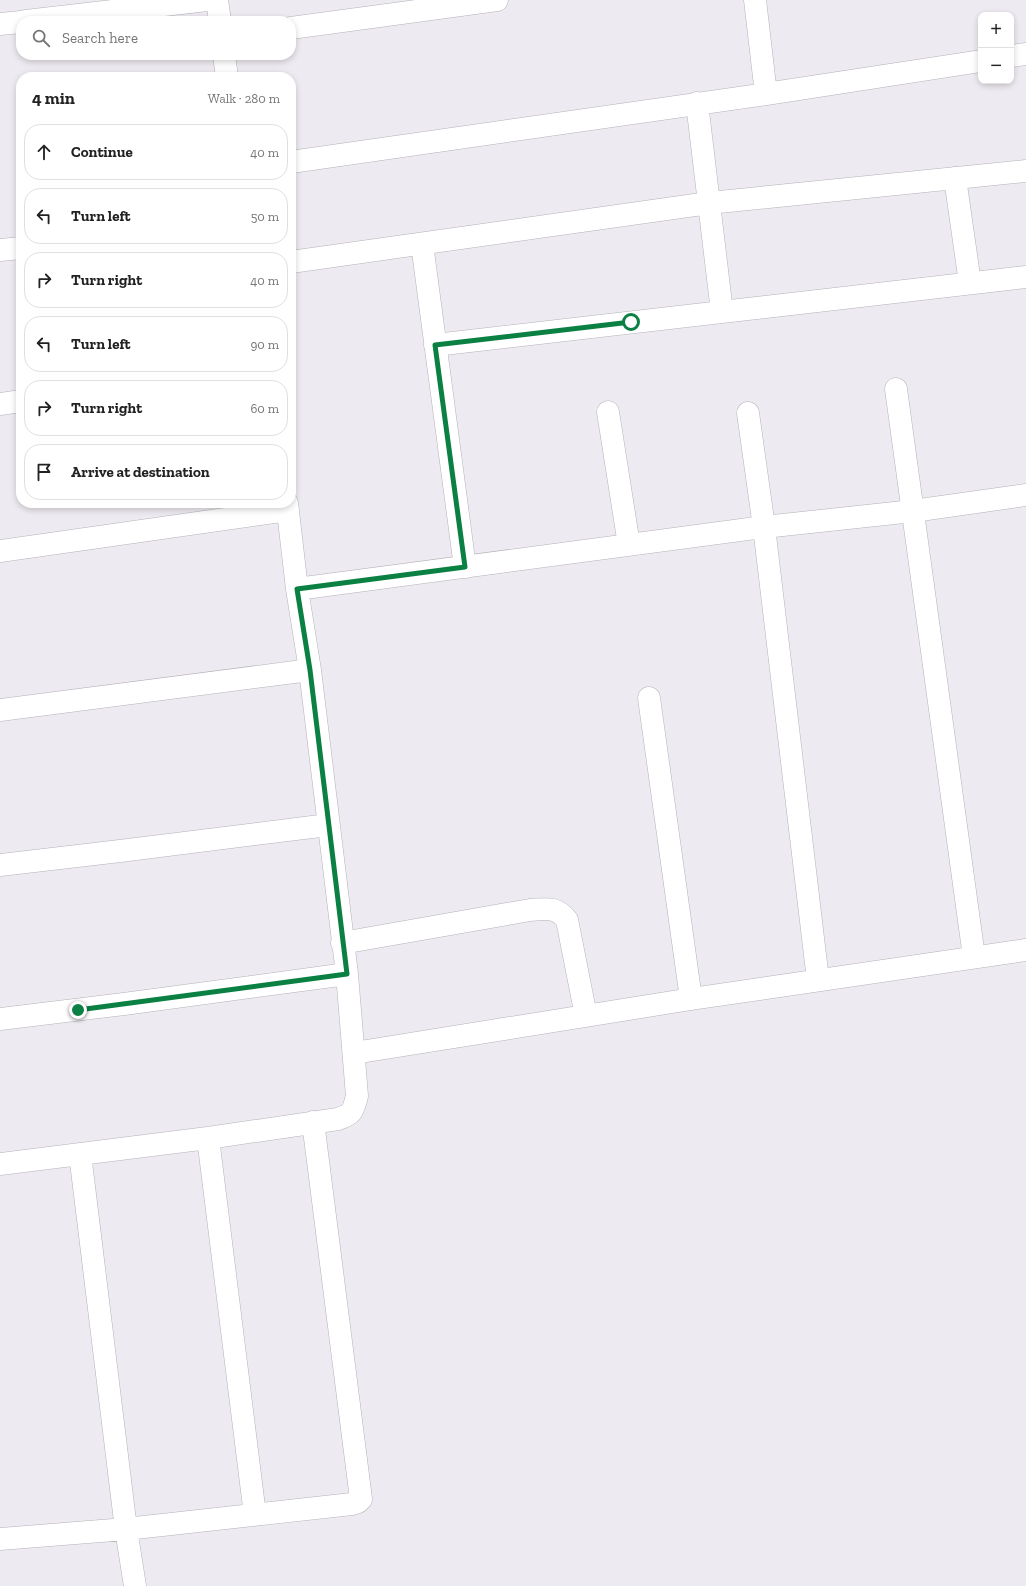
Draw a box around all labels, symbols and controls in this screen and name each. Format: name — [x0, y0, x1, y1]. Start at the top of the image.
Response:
map controls — [978, 12, 1014, 84]
button: + — [978, 12, 1014, 48]
search box — [16, 16, 296, 60]
icon: search — [30, 27, 52, 49]
text: Search here — [62, 29, 138, 47]
button: − — [978, 48, 1014, 84]
text: 4 min — [32, 88, 75, 108]
text: Walk · 280 m — [208, 91, 280, 106]
icon: ahead — [33, 141, 55, 163]
text: Continue — [71, 143, 133, 161]
text: 40 m — [250, 145, 279, 160]
icon: left — [33, 205, 55, 227]
text: Turn left — [71, 207, 131, 225]
text: 50 m — [251, 209, 279, 224]
icon: right — [33, 269, 55, 291]
text: Turn right — [71, 271, 142, 289]
text: 40 m — [250, 273, 279, 288]
route start — [622, 313, 640, 331]
icon: left — [33, 333, 55, 355]
text: Turn left — [71, 335, 131, 353]
text: 90 m — [250, 337, 279, 352]
icon: right — [33, 397, 55, 419]
text: Turn right — [71, 399, 142, 417]
text: 60 m — [250, 401, 279, 416]
icon: arrive — [33, 461, 55, 483]
text: Arrive at destination — [71, 463, 210, 481]
route end — [69, 1001, 87, 1019]

